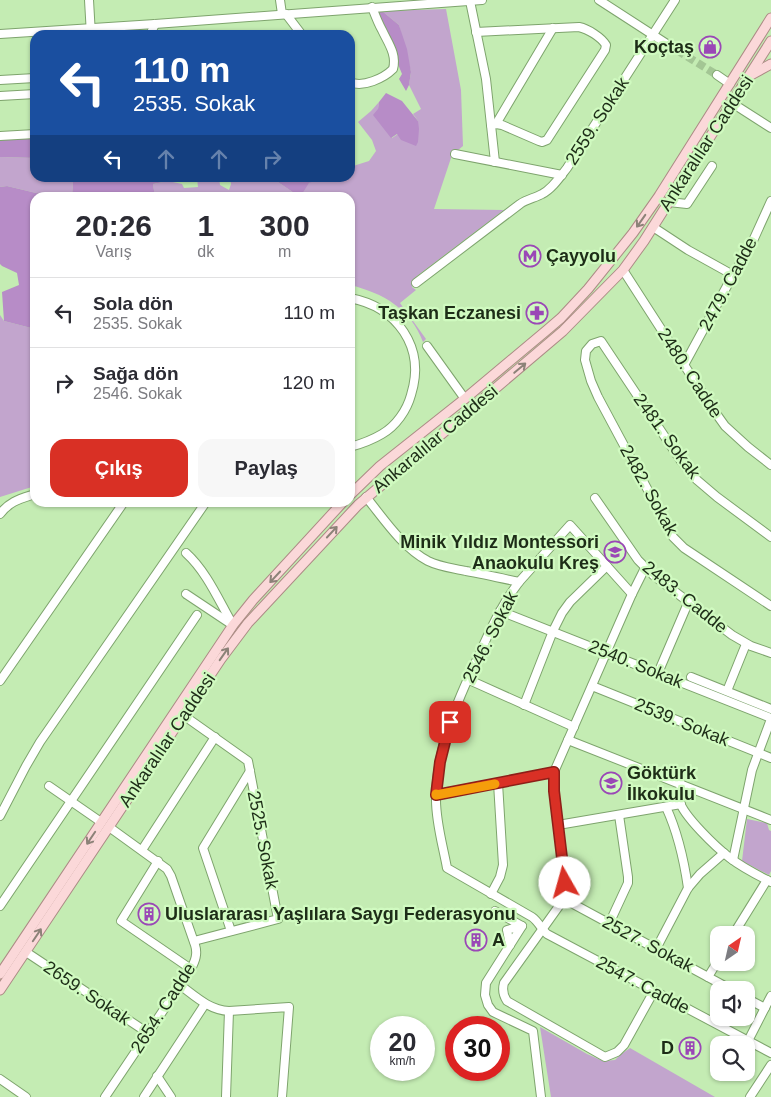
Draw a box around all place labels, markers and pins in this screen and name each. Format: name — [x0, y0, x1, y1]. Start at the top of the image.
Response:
shop icon: Koçtaş — [698, 35, 722, 59]
place label: Koçtaş — [634, 37, 694, 57]
metro station icon: Çayyolu — [518, 244, 542, 268]
place label: Çayyolu — [546, 246, 616, 266]
pharmacy icon: Taşkan Eczanesi — [525, 301, 549, 325]
place label: Taşkan Eczanesi — [378, 303, 521, 323]
place label: Minik Yıldız Montessori Anaokulu Kreş — [400, 532, 599, 573]
school or university icon: Minik Yıldız Montessori Anaokulu Kreş — [603, 540, 627, 564]
pin — [429, 701, 471, 743]
place label: Göktürk İlkokulu — [627, 763, 697, 804]
school or university icon: Göktürk İlkokulu — [599, 771, 623, 795]
building icon: Uluslararası Yaşlılara Saygı Federasyonu — [137, 902, 161, 926]
place label: Uluslararası Yaşlılara Saygı Federasyonu — [165, 904, 516, 924]
building icon: A — [464, 928, 488, 952]
place label: A — [492, 930, 505, 950]
building icon: D — [678, 1036, 702, 1060]
place label: D — [661, 1038, 674, 1058]

